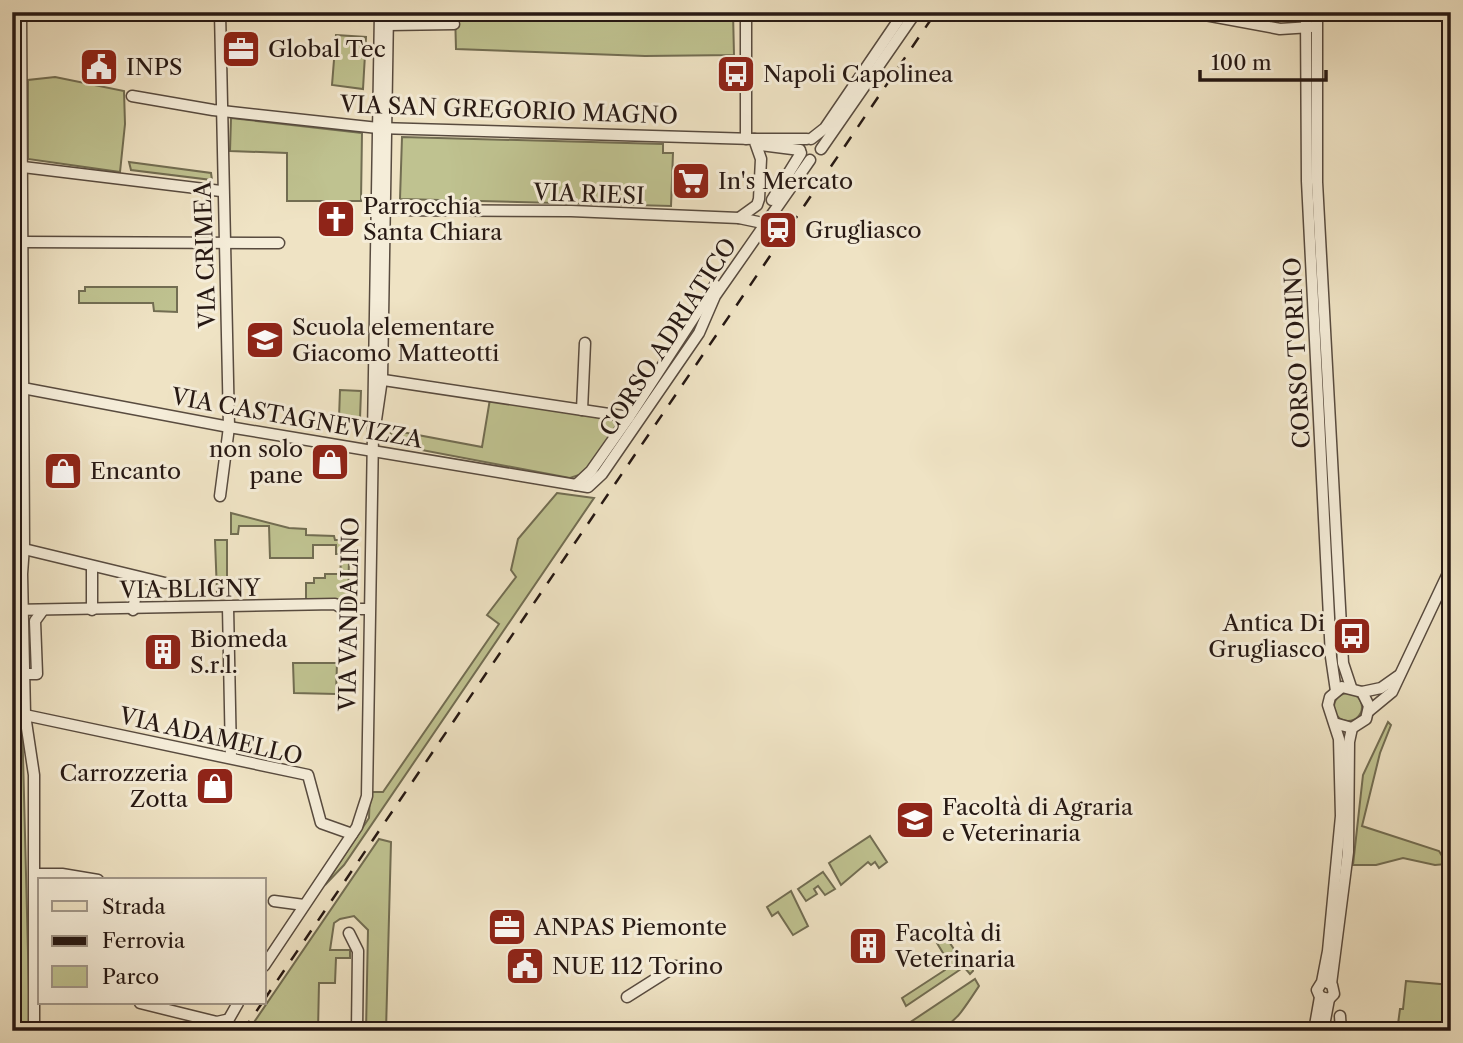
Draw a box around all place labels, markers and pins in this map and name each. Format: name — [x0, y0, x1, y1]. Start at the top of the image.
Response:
office icon: Global Tec — [220, 28, 262, 70]
place label: Global Tec — [268, 35, 386, 63]
public building icon: INPS — [78, 46, 120, 88]
place label: INPS — [126, 53, 183, 81]
bus stop icon: Napoli Capolinea — [715, 53, 757, 95]
place label: Napoli Capolinea — [763, 60, 954, 88]
supermarket icon: In's Mercato — [670, 160, 712, 202]
place label: In's Mercato — [718, 167, 853, 195]
place label: Parrocchia Santa Chiara — [363, 192, 503, 246]
church icon: Parrocchia Santa Chiara — [315, 198, 357, 240]
station icon: Grugliasco — [757, 209, 799, 251]
place label: Grugliasco — [805, 216, 922, 244]
place label: Scuola elementare Giacomo Matteotti — [292, 313, 499, 367]
school or university icon: Scuola elementare Giacomo Matteotti — [244, 319, 286, 361]
place label: non solo pane — [209, 435, 303, 489]
shop icon: non solo pane — [309, 441, 351, 483]
shop icon: Encanto — [42, 450, 84, 492]
place label: Encanto — [90, 457, 181, 485]
place label: Antica Di Grugliasco — [1208, 609, 1325, 663]
bus stop icon: Antica Di Grugliasco — [1331, 615, 1373, 657]
place label: Biomeda S.r.l. — [190, 625, 288, 679]
building icon: Biomeda S.r.l. — [142, 631, 184, 673]
place label: Carrozzeria Zotta — [60, 759, 189, 813]
shop icon: Carrozzeria Zotta — [194, 765, 236, 807]
place label: Facoltà di Agraria e Veterinaria — [942, 793, 1134, 847]
school or university icon: Facoltà di Agraria e Veterinaria — [894, 799, 936, 841]
office icon: ANPAS Piemonte — [486, 906, 528, 948]
place label: ANPAS Piemonte — [533, 913, 727, 941]
place label: Facoltà di Veterinaria — [894, 919, 1016, 973]
building icon: Facoltà di Veterinaria — [847, 925, 889, 967]
public building icon: NUE 112 Torino — [504, 945, 546, 987]
place label: NUE 112 Torino — [552, 952, 723, 980]

